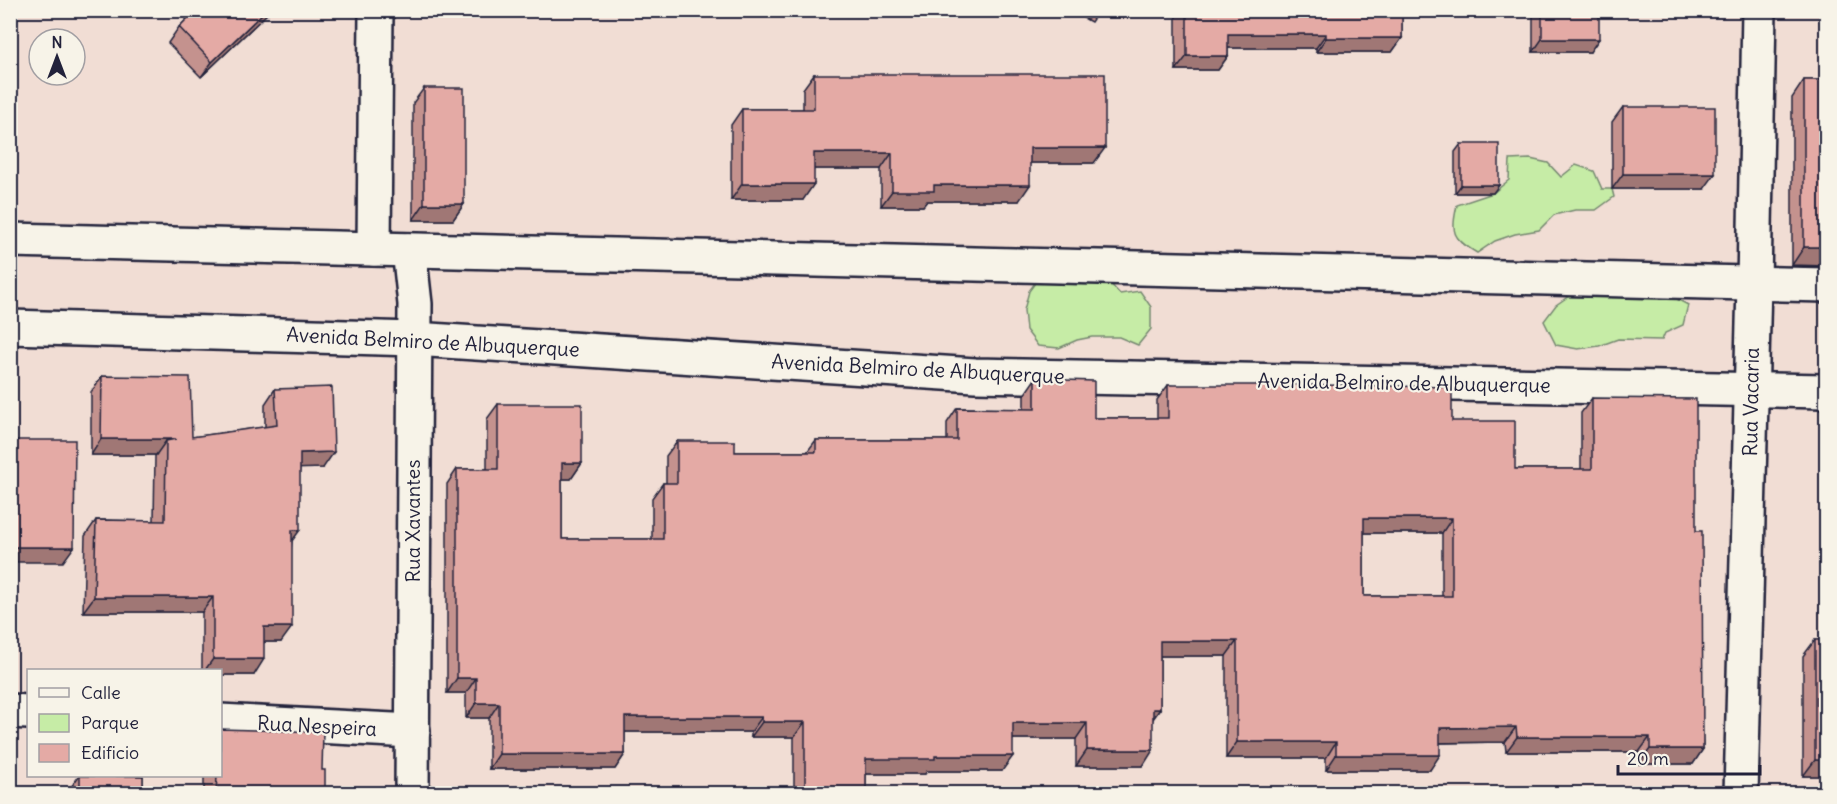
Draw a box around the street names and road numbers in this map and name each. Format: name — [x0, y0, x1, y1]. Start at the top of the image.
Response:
street label: Avenida Belmiro de Albuquerque — [286, 321, 580, 362]
street label: Rua Vacaria — [1737, 347, 1764, 457]
street label: Avenida Belmiro de Albuquerque — [771, 348, 1065, 389]
street label: Avenida Belmiro de Albuquerque — [1257, 367, 1551, 398]
street label: Rua Xavantes — [400, 460, 425, 582]
street label: Rua Nespeira — [256, 710, 378, 741]

